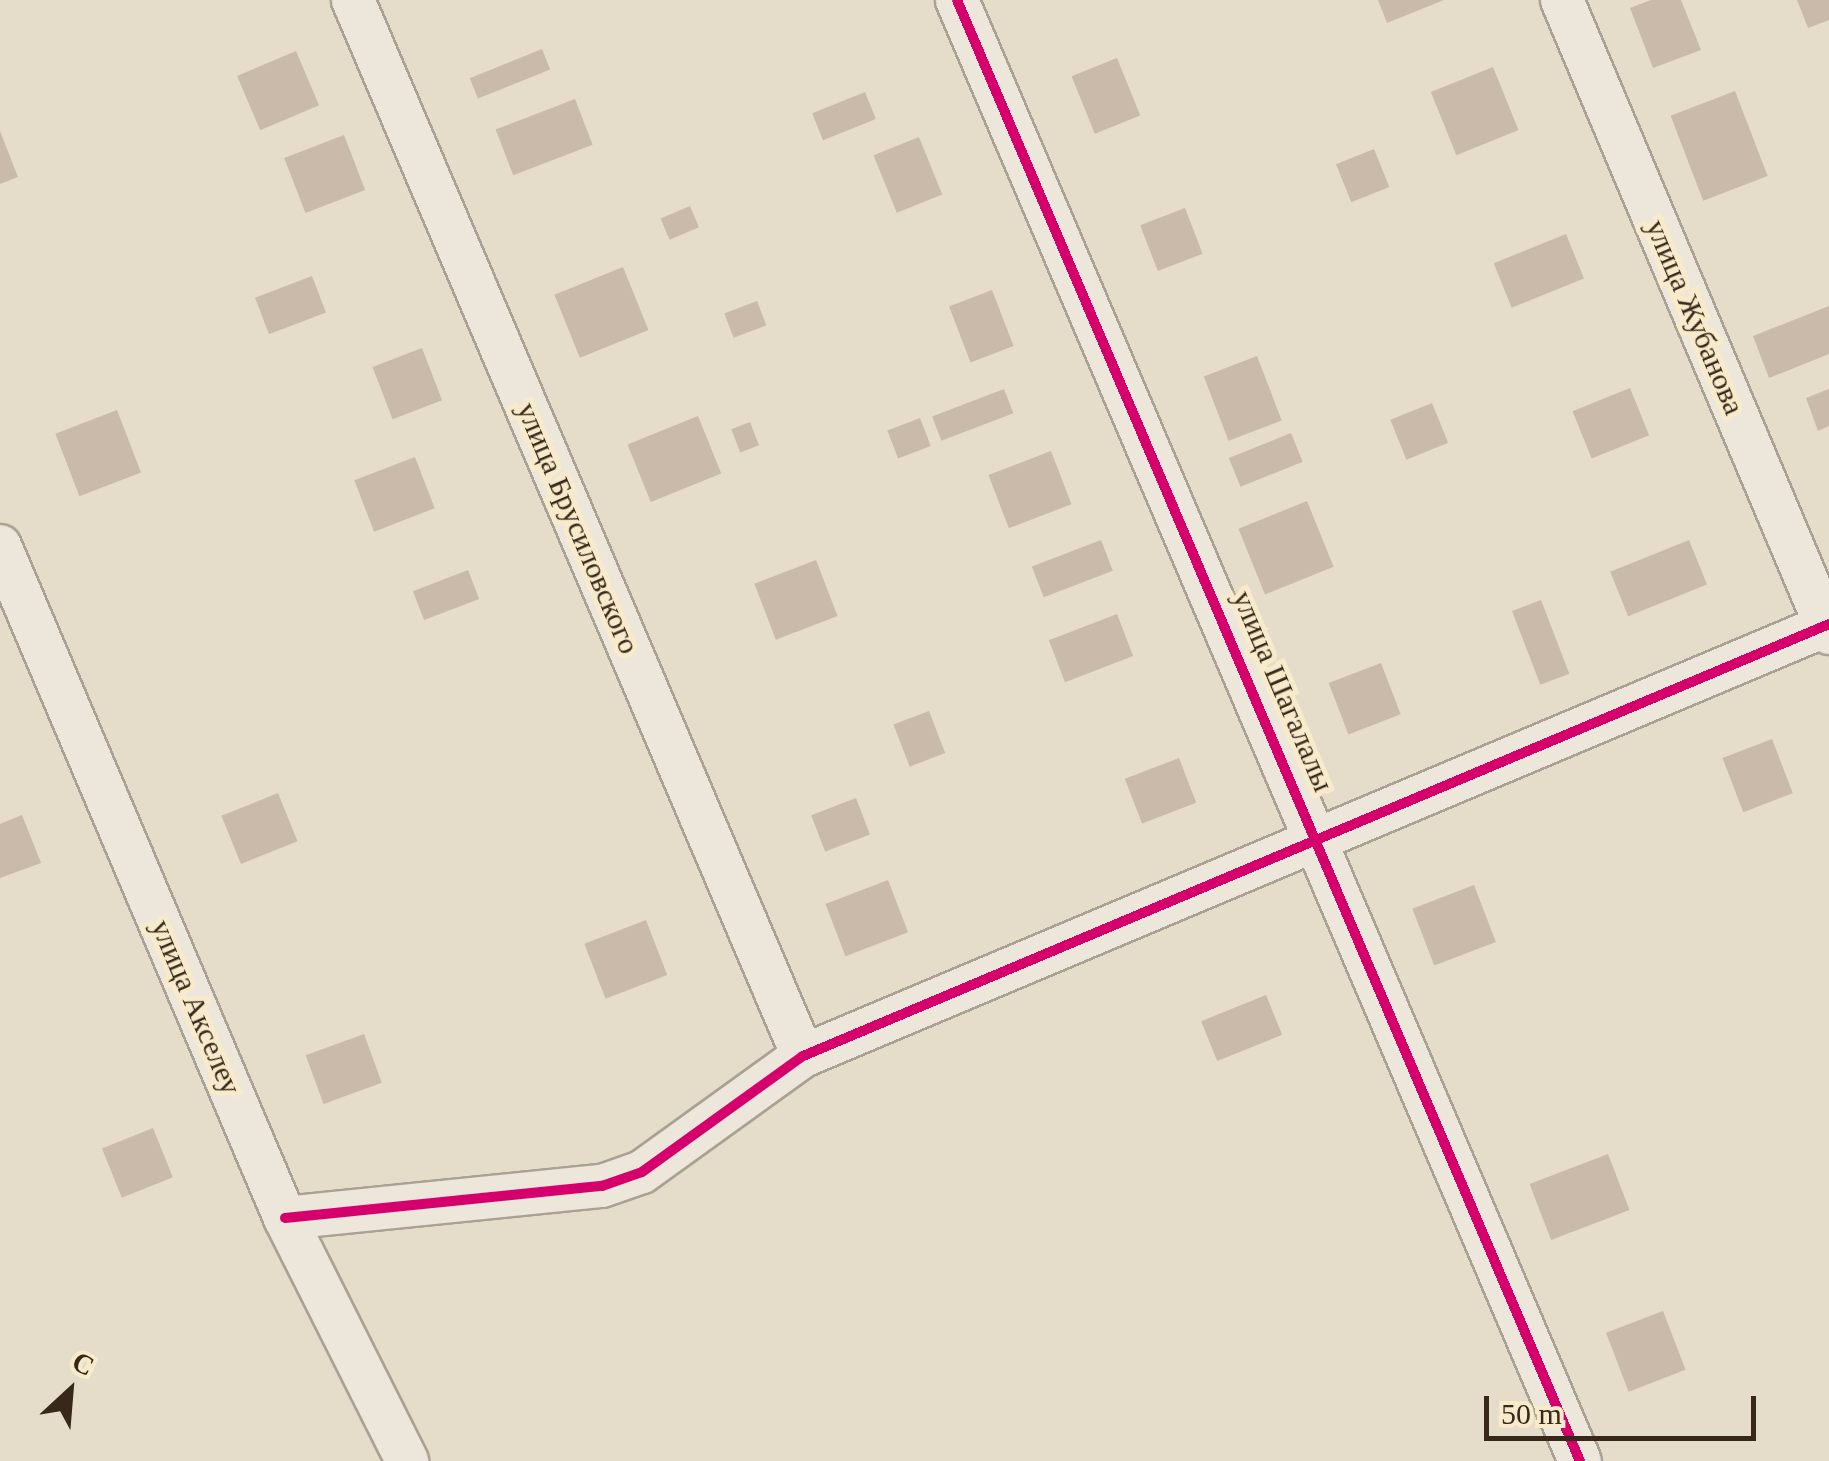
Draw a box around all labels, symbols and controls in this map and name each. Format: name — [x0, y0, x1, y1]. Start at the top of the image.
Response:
street label: улица Жубанова — [1638, 214, 1752, 420]
street label: улица Брусиловского — [509, 397, 647, 659]
street label: улица Шагалалы — [1224, 585, 1342, 797]
street label: улица Акселеу — [143, 914, 249, 1100]
north arrow — [20, 1341, 120, 1441]
text: С — [67, 1345, 99, 1382]
scale bar — [1489, 1376, 1762, 1438]
text: 50 m — [1501, 1397, 1562, 1430]

